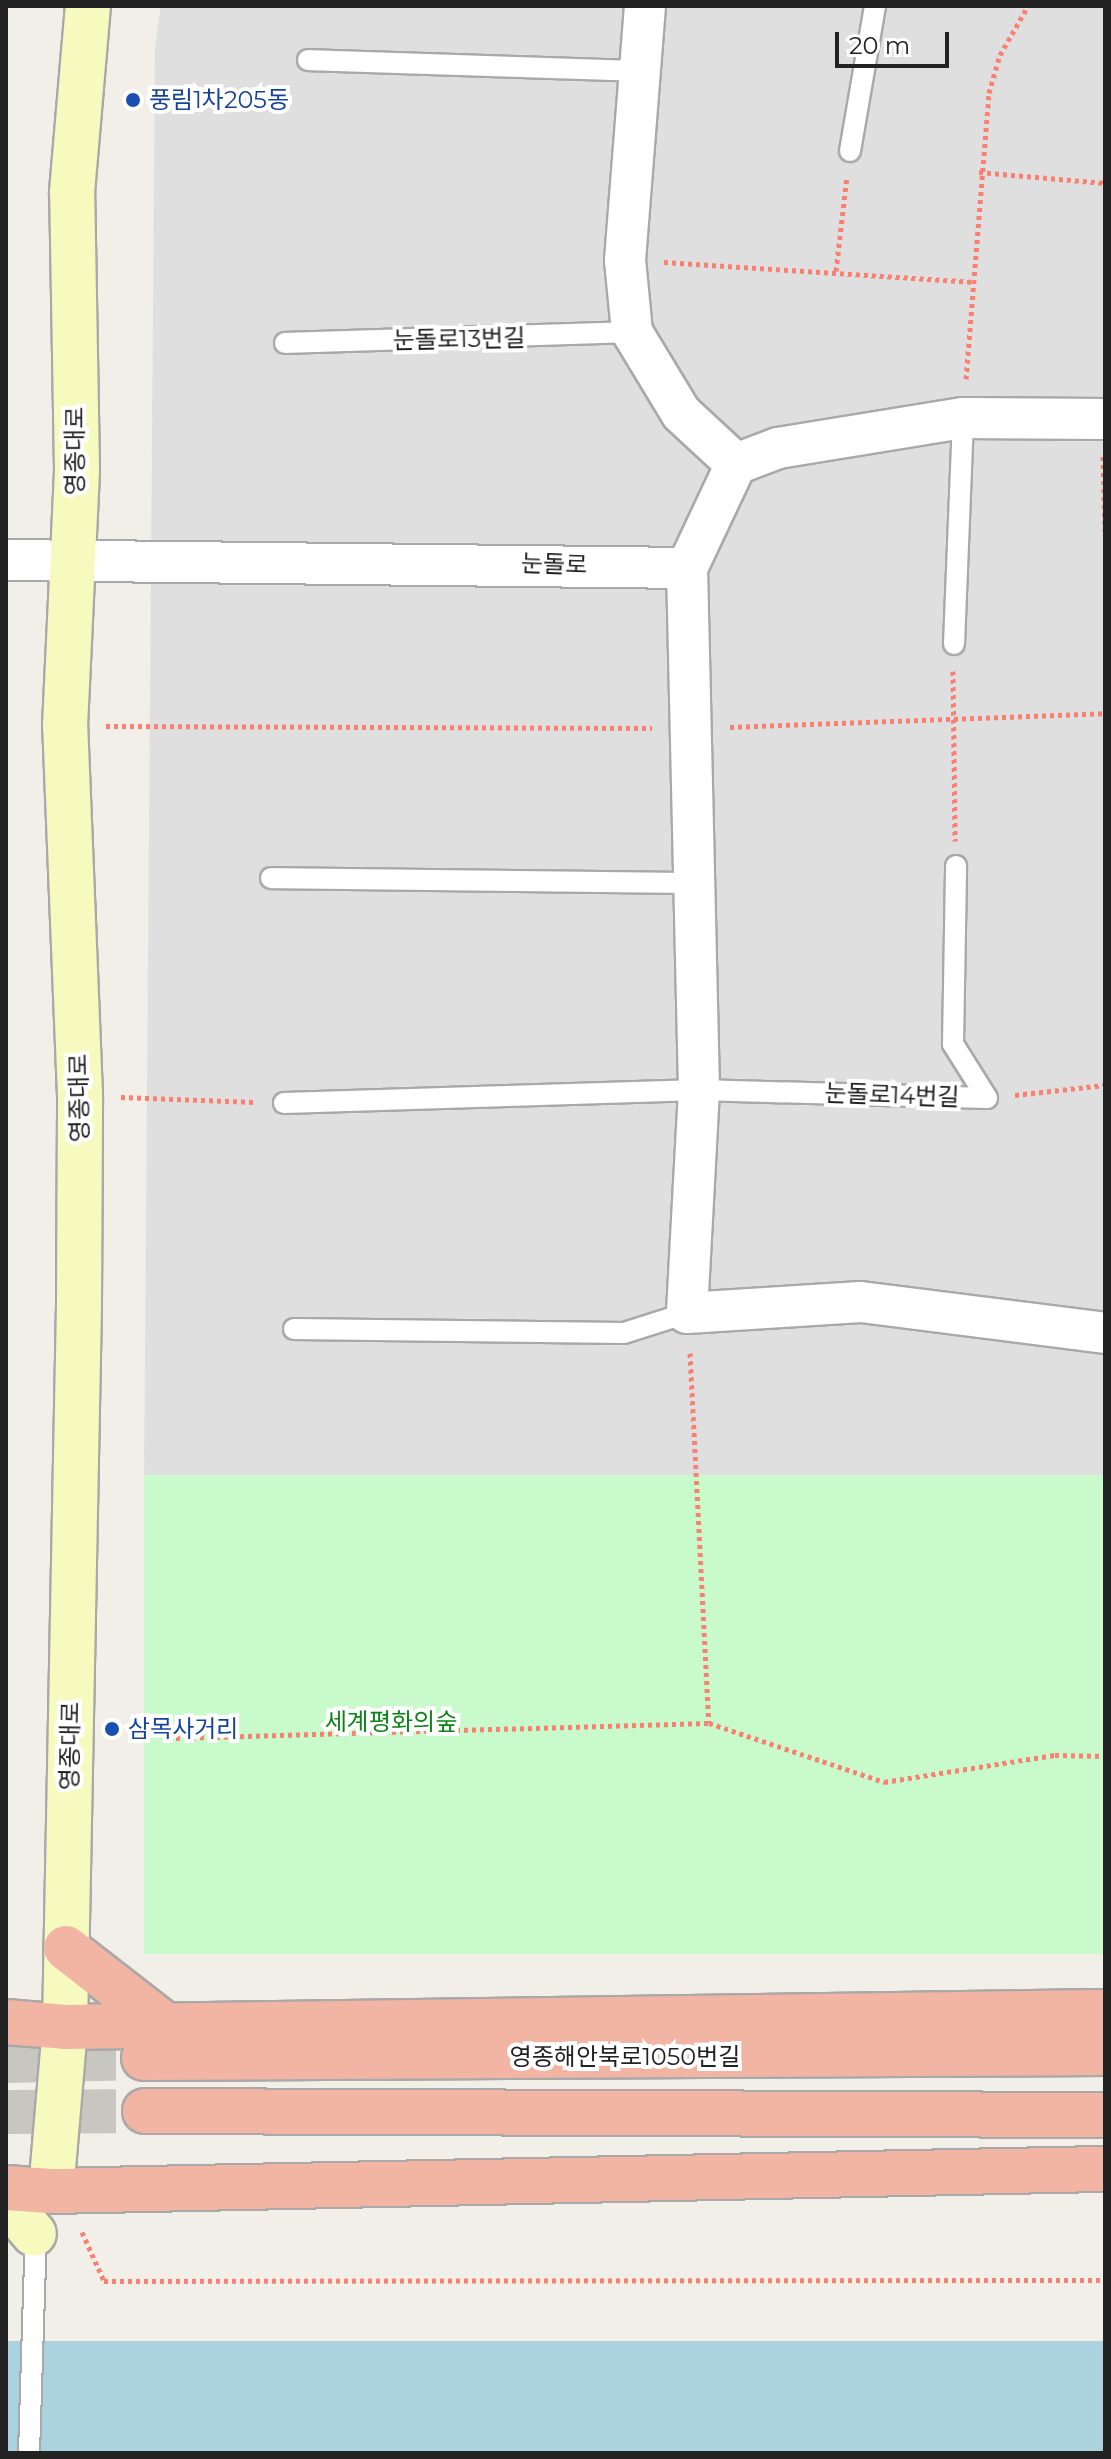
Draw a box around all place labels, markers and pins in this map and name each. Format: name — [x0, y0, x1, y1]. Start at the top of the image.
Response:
place label: 풍림1차205동 — [149, 86, 289, 114]
marker: 풍림1차205동 — [124, 91, 142, 109]
place label: 삼목사거리 — [128, 1715, 238, 1743]
marker: 삼목사거리 — [103, 1720, 121, 1738]

